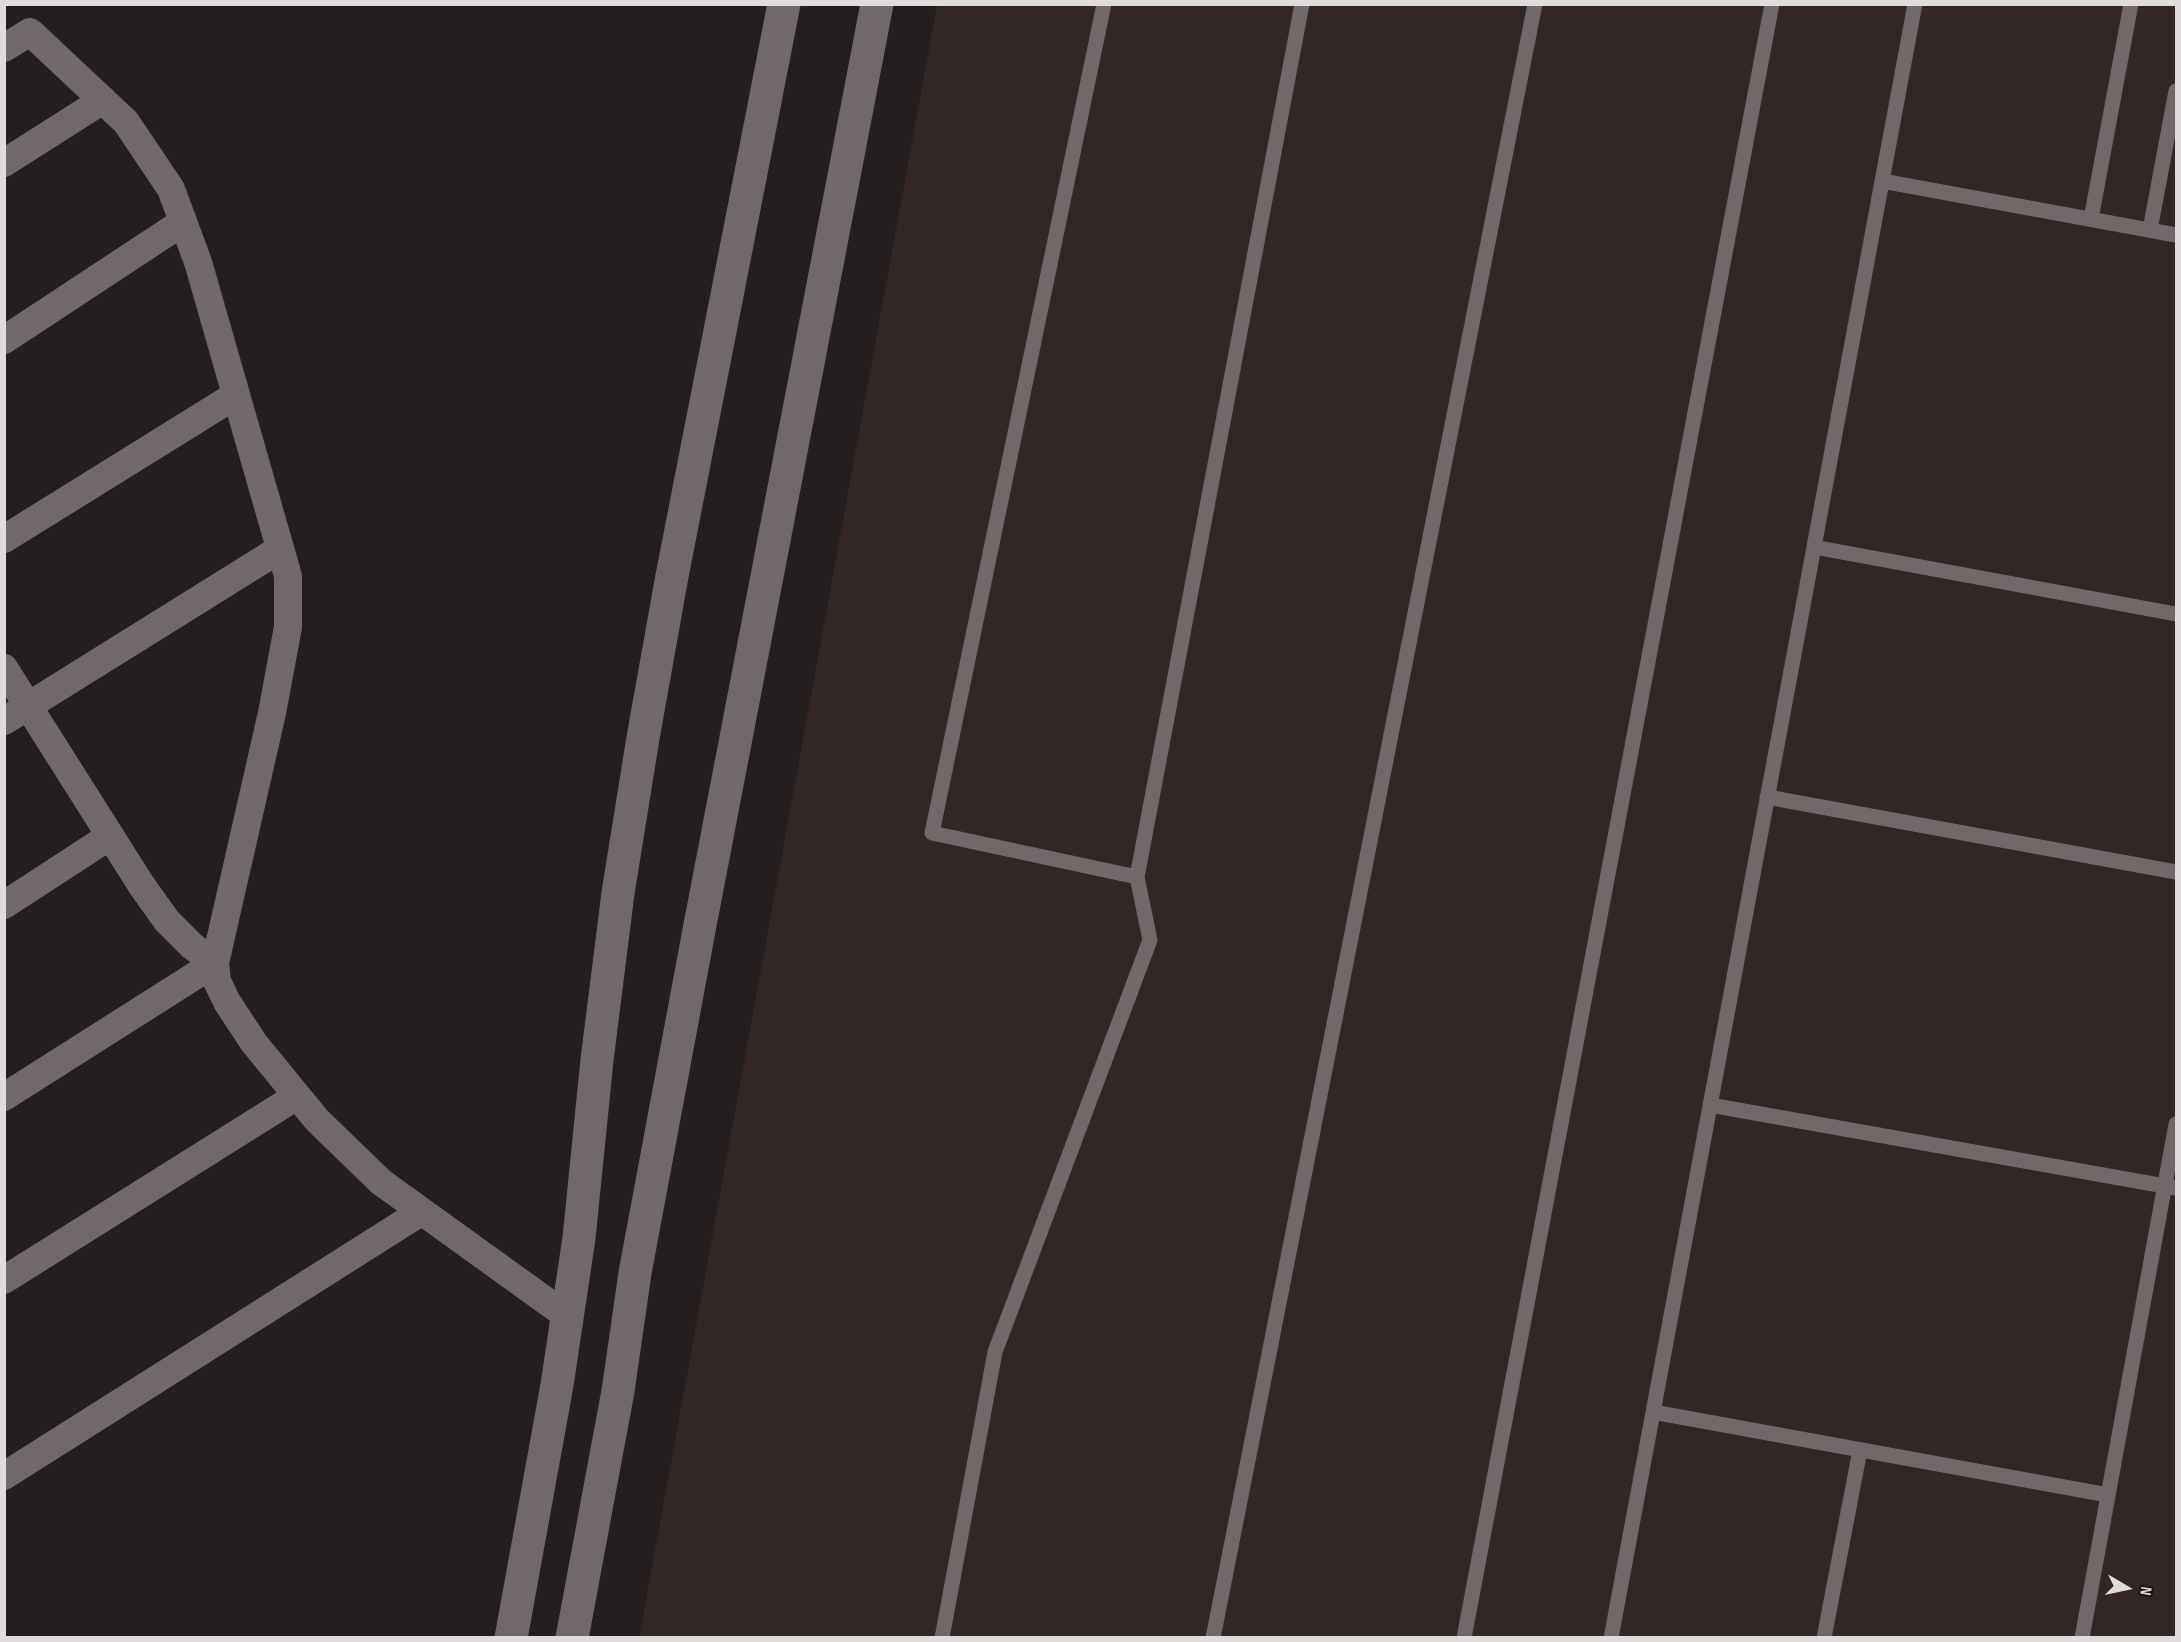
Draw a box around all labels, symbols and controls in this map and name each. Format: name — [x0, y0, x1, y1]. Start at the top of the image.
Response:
north arrow — [2097, 1558, 2157, 1618]
text: N — [2135, 1585, 2155, 1597]

